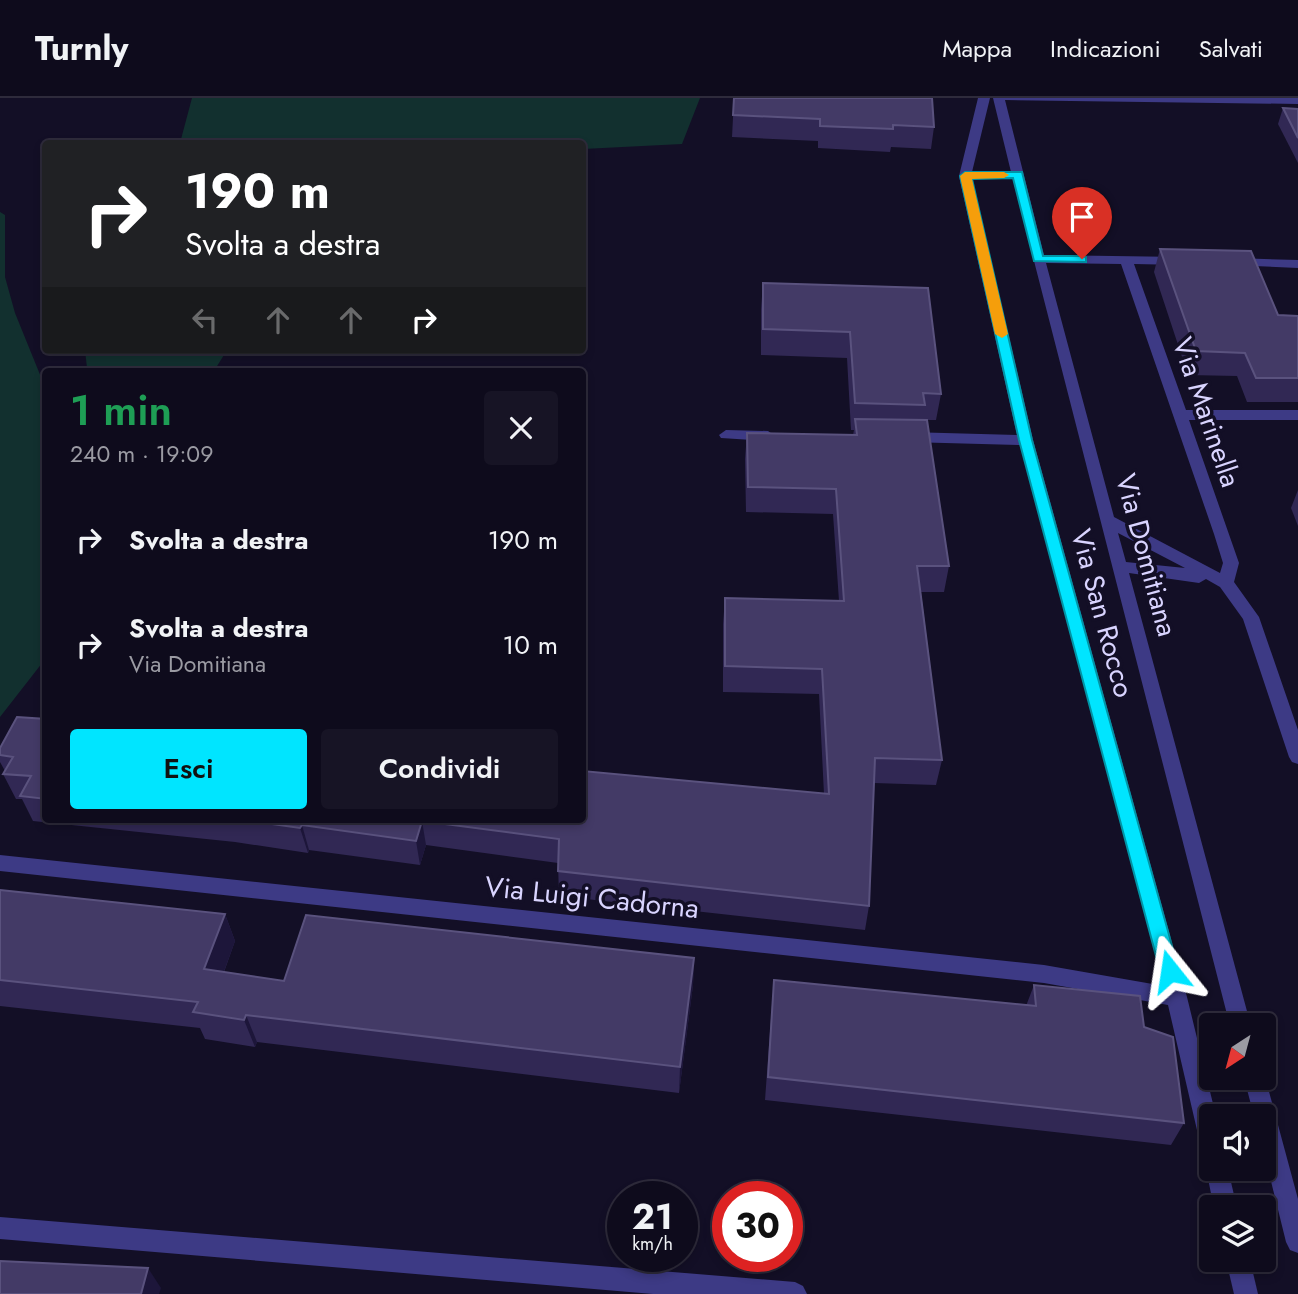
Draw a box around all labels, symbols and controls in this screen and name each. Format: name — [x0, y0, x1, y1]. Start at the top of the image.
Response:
text: Turnly — [35, 25, 129, 72]
text: Mappa — [942, 31, 1012, 66]
text: Indicazioni — [1050, 31, 1161, 66]
text: Salvati — [1199, 31, 1263, 66]
text: 190 m — [185, 156, 330, 226]
icon: right — [70, 168, 161, 259]
pin — [1052, 187, 1112, 259]
icon: arrive — [1063, 198, 1101, 236]
text: Svolta a destra — [185, 221, 380, 267]
icon: left — [186, 301, 224, 339]
icon: ahead — [259, 301, 297, 339]
icon: ahead — [332, 301, 370, 339]
icon: right — [405, 301, 443, 339]
street label: Via Marinella — [1162, 332, 1251, 493]
text: 1 min — [70, 380, 172, 441]
button: close — [484, 391, 558, 465]
text: 240 m · 19:09 — [70, 437, 213, 471]
street label: Via Domitiana — [1105, 469, 1188, 641]
icon: right — [70, 521, 108, 559]
text: Svolta a destra — [129, 521, 309, 559]
text: 190 m — [488, 521, 558, 559]
street label: Via San Rocco — [1060, 524, 1145, 702]
text: Svolta a destra — [129, 609, 309, 647]
icon: right — [70, 626, 108, 664]
text: 10 m — [503, 626, 558, 664]
text: Via Domitiana — [129, 647, 266, 681]
button: Esci — [70, 729, 307, 809]
button: Condividi — [321, 729, 558, 809]
street label: Via Luigi Cadorna — [483, 866, 701, 929]
position arrow — [1133, 934, 1207, 1008]
north arrow — [1199, 1013, 1276, 1090]
map controls — [1199, 1013, 1276, 1272]
button: sound — [1199, 1104, 1276, 1181]
speed limit sign: 30 — [712, 1181, 803, 1272]
text: 21 — [632, 1192, 673, 1242]
button: layers — [1199, 1195, 1276, 1272]
text: km/h — [632, 1231, 673, 1257]

